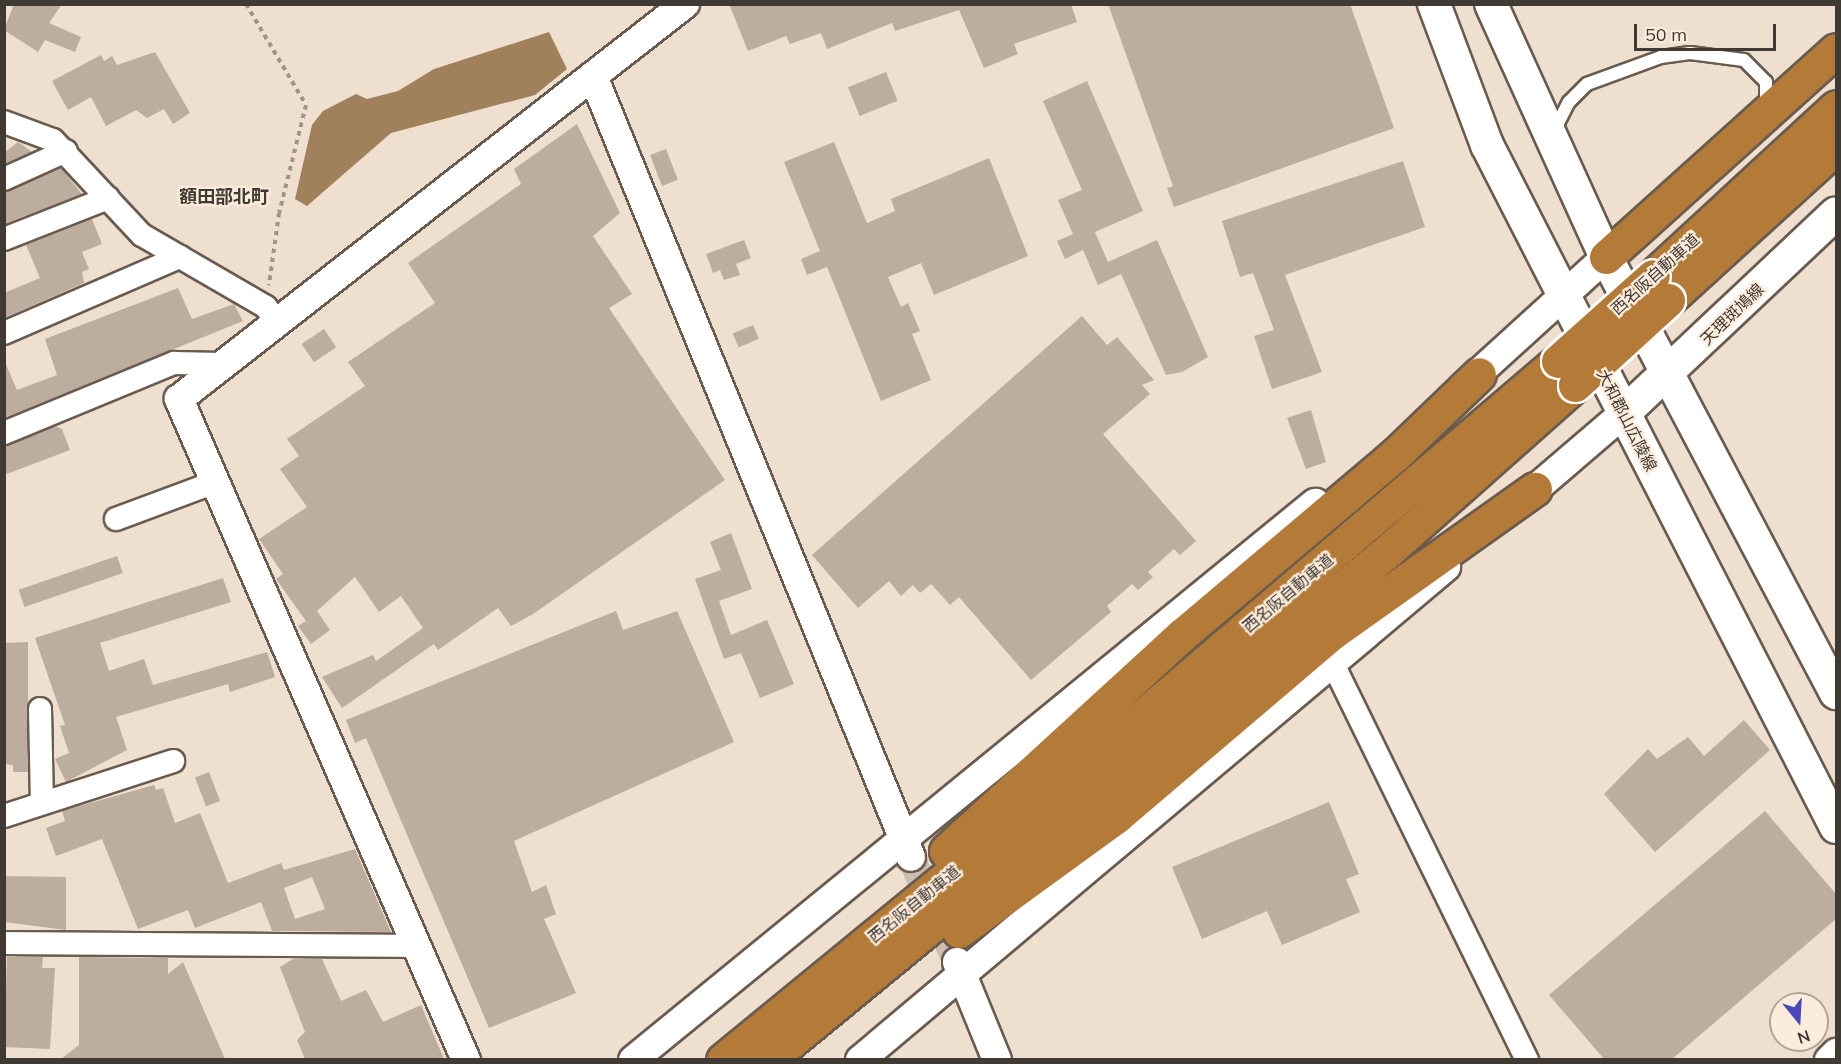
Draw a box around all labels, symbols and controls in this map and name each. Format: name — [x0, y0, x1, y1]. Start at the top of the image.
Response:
scale bar — [1637, 12, 1780, 50]
text: 50 m — [1645, 23, 1687, 46]
district label: 額田部北町 — [179, 186, 269, 208]
street label: 西名阪自動車道 — [1607, 229, 1703, 319]
street label: 天理斑鳩線 — [1697, 279, 1767, 349]
street label: 大和郡山広陵線 — [1593, 366, 1661, 474]
street label: 西名阪自動車道 — [1239, 550, 1337, 636]
street label: 西名阪自動車道 — [864, 861, 964, 947]
north arrow — [1769, 992, 1829, 1052]
text: N — [1795, 1026, 1813, 1049]

